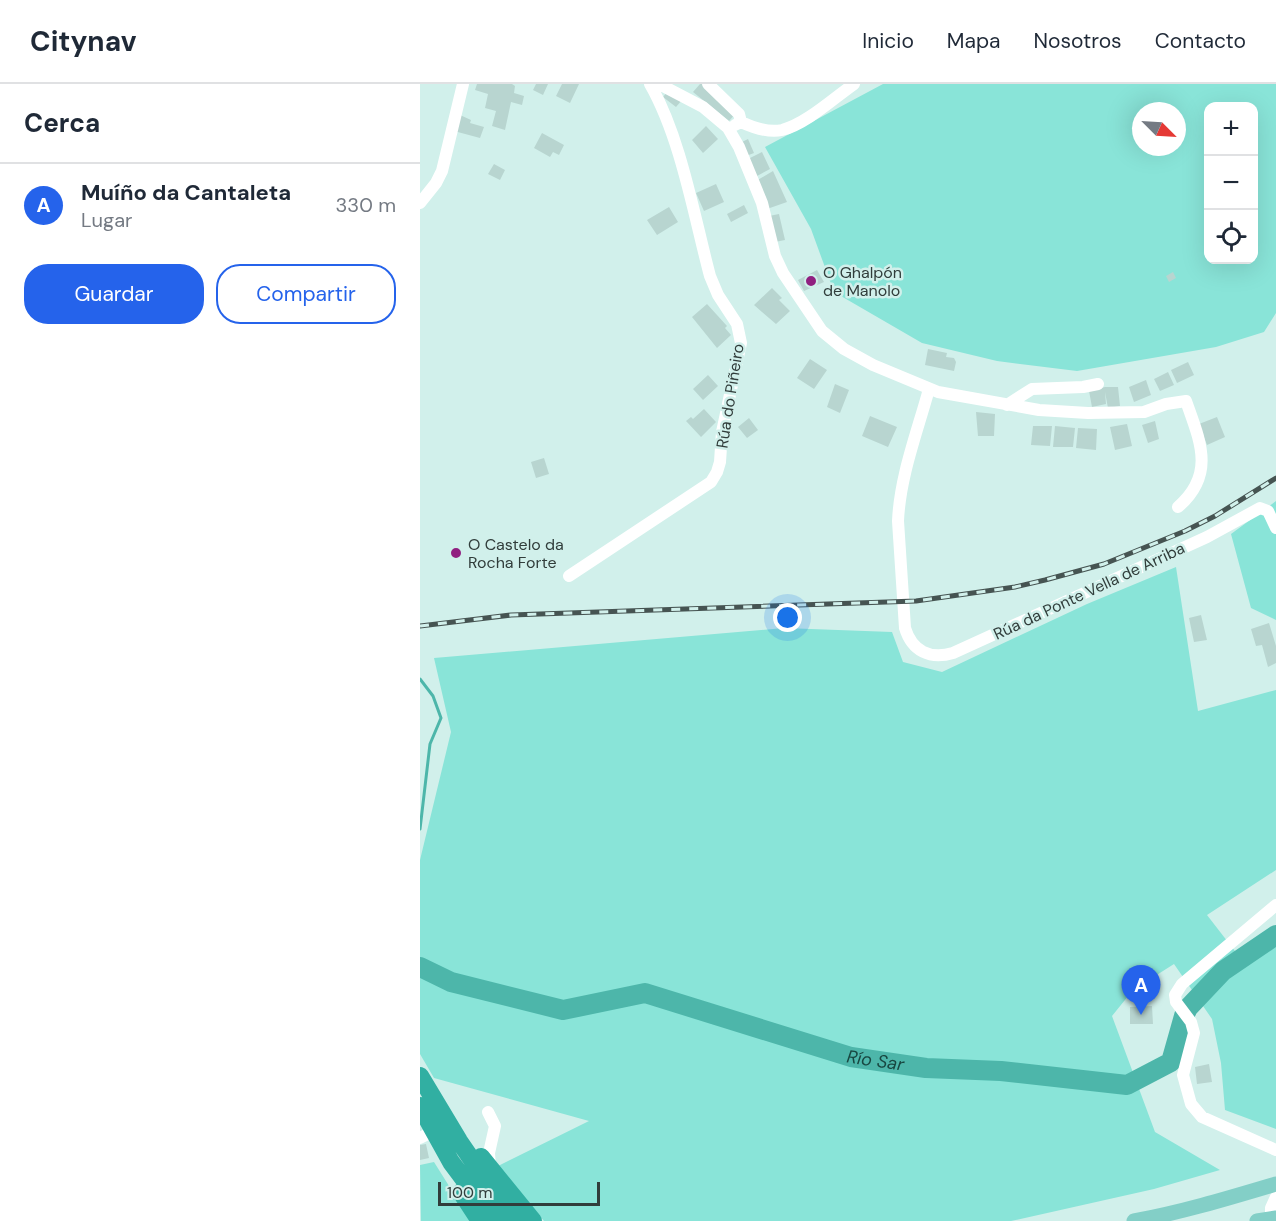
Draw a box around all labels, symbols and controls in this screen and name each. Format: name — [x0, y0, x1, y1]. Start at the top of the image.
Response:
text: Citynav — [30, 23, 136, 60]
text: Inicio — [862, 27, 914, 55]
text: Mapa — [947, 27, 1001, 55]
text: Nosotros — [1034, 27, 1122, 55]
text: Contacto — [1155, 27, 1246, 55]
north arrow — [1132, 102, 1186, 156]
map controls — [1204, 102, 1258, 264]
button: + — [1204, 102, 1258, 156]
text: Cerca — [24, 106, 100, 140]
button: − — [1204, 156, 1258, 210]
text: Muíño da Cantaleta — [81, 178, 291, 207]
text: A — [36, 192, 51, 218]
text: 330 m — [336, 192, 396, 218]
text: Lugar — [81, 207, 132, 233]
button: locate — [1204, 210, 1258, 264]
place label: O Ghalpón de Manolo — [823, 262, 902, 301]
button: Guardar — [24, 264, 204, 324]
button: Compartir — [216, 264, 396, 324]
marker: O Ghalpón de Manolo — [804, 274, 818, 288]
street label: Rúa do Piñeiro — [711, 342, 749, 450]
place label: O Castelo da Rocha Forte — [468, 534, 564, 573]
street label: Rúa da Ponte Vella de Arriba — [990, 537, 1188, 645]
marker: O Castelo da Rocha Forte — [449, 546, 463, 560]
your location — [773, 603, 802, 632]
pin: A — [1122, 966, 1160, 1015]
water label: Río Sar — [845, 1045, 907, 1077]
scale bar — [438, 1179, 600, 1206]
text: 100 m — [447, 1182, 492, 1203]

